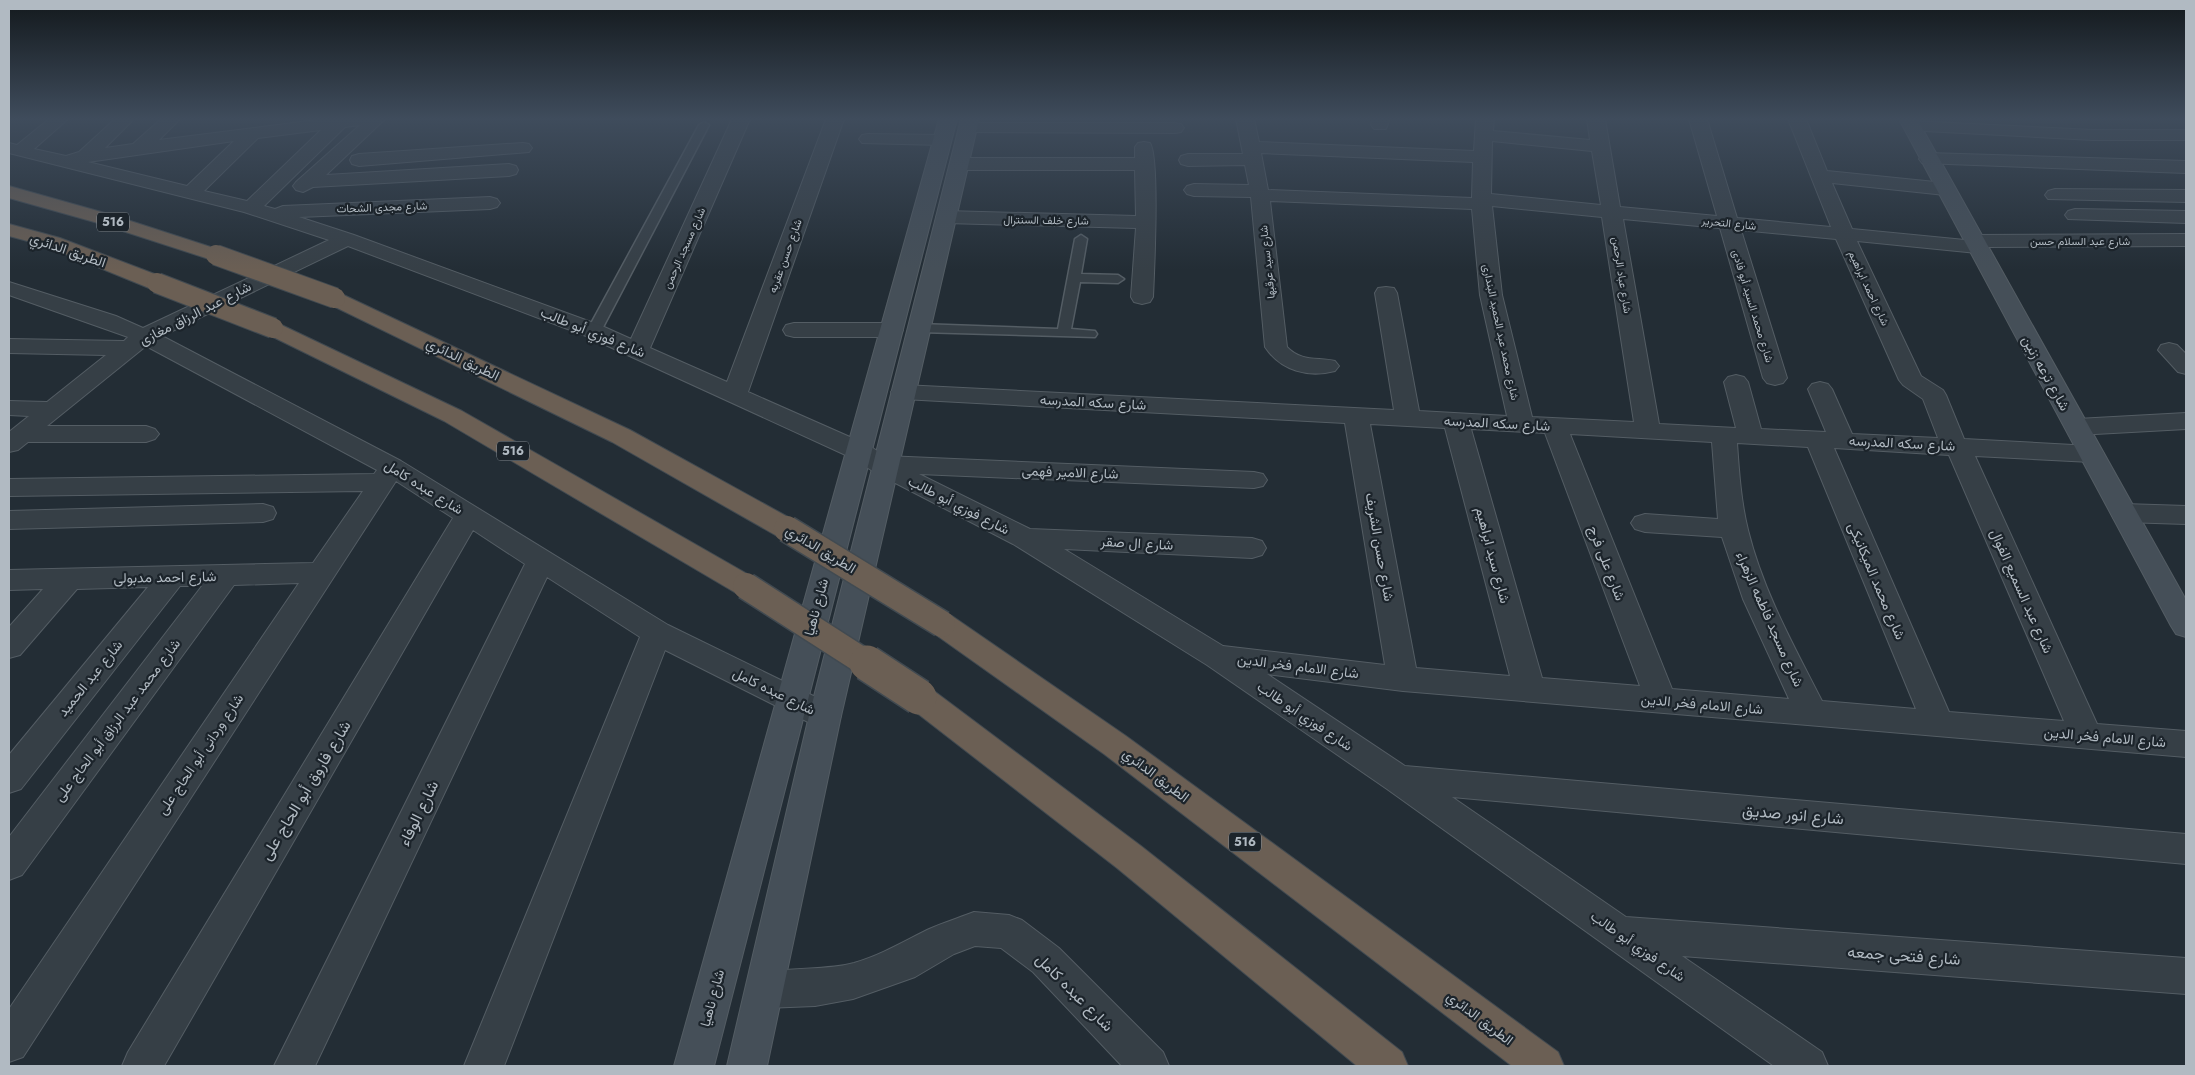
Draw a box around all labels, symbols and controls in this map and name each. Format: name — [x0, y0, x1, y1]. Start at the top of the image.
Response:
street label: شارع مجدى الشحات — [336, 197, 428, 217]
street label: شارع مسجد الرحمن — [659, 204, 709, 291]
street label: شارع خلف السنترال — [1003, 211, 1089, 229]
road number: 516 — [97, 212, 129, 232]
street label: شارع التحرير — [1700, 212, 1757, 234]
street label: شارع حسن عقربه — [764, 217, 806, 295]
street label: شارع سيد عرقبها — [1255, 224, 1279, 299]
street label: الطريق الدائري — [27, 228, 109, 274]
street label: شارع عبد السلام حسن — [2030, 233, 2130, 249]
street label: شارع عباد الرحمن — [1608, 236, 1636, 315]
street label: شارع محمد السيد أبو فادى — [1728, 248, 1778, 365]
street label: شارع احمد ابراهيم — [1845, 248, 1894, 328]
street label: شارع محمد عبد الحميد البندارى — [1479, 262, 1523, 402]
street label: شارع عبد الرزاق مغازى — [135, 276, 255, 351]
street label: شارع فوزي أبو طالب — [537, 302, 648, 364]
street label: شارع ترعه زنين — [2016, 332, 2075, 415]
street label: الطريق الدائري — [422, 333, 503, 387]
street label: شارع سكه المدرسه — [1039, 389, 1147, 416]
street label: شارع سكه المدرسه — [1443, 410, 1551, 437]
street label: شارع سكه المدرسه — [1848, 430, 1956, 457]
road number: 516 — [497, 442, 529, 461]
street label: شارع عبده كامل — [380, 455, 467, 520]
street label: شارع الامير فهمى — [1021, 460, 1119, 485]
street label: شارع فوزي أبو طالب — [904, 471, 1013, 541]
street label: شارع حسن الشريف — [1360, 491, 1399, 603]
street label: شارع سيد ابراهيم — [1470, 505, 1515, 606]
street label: شارع محمد الميكانيكى — [1842, 519, 1911, 643]
street label: الطريق الدائري — [781, 520, 860, 580]
street label: شارع على فرج — [1583, 523, 1630, 604]
street label: شارع عبد السميع الفوال — [1985, 526, 2058, 657]
street label: شارع ال صقر — [1099, 531, 1174, 556]
street label: شارع مسجد فاطمه الزهراء — [1730, 548, 1809, 690]
street label: شارع احمد مدبولى — [113, 566, 217, 589]
street label: شارع ناهيا — [799, 576, 834, 638]
street label: شارع محمد عبد الرزاق أبو الحاج على — [49, 635, 186, 806]
street label: شارع عبد الحميد — [53, 635, 128, 721]
street label: شارع الامام فخر الدين — [1236, 649, 1360, 684]
street label: شارع عبده كامل — [729, 662, 819, 720]
street label: شارع فوزي أبو طالب — [1252, 677, 1357, 757]
street label: شارع وردانى أبو الحاج على — [152, 689, 249, 819]
street label: شارع الامام فخر الدين — [1640, 689, 1764, 720]
street label: شارع فاروق أبو الحاج على — [254, 716, 356, 865]
street label: شارع الامام فخر الدين — [2043, 722, 2167, 753]
street label: الطريق الدائري — [1117, 743, 1194, 808]
street label: شارع الوفاء — [393, 777, 444, 850]
street label: شارع انور صديق — [1741, 799, 1845, 830]
road number: 516 — [1229, 832, 1261, 852]
street label: شارع فوزي أبو طالب — [1585, 906, 1689, 988]
street label: شارع فتحى جمعه — [1847, 940, 1961, 971]
street label: شارع عبده كامل — [1030, 948, 1119, 1037]
street label: شارع ناهيا — [695, 967, 730, 1029]
street label: الطريق الدائري — [1441, 986, 1518, 1051]

